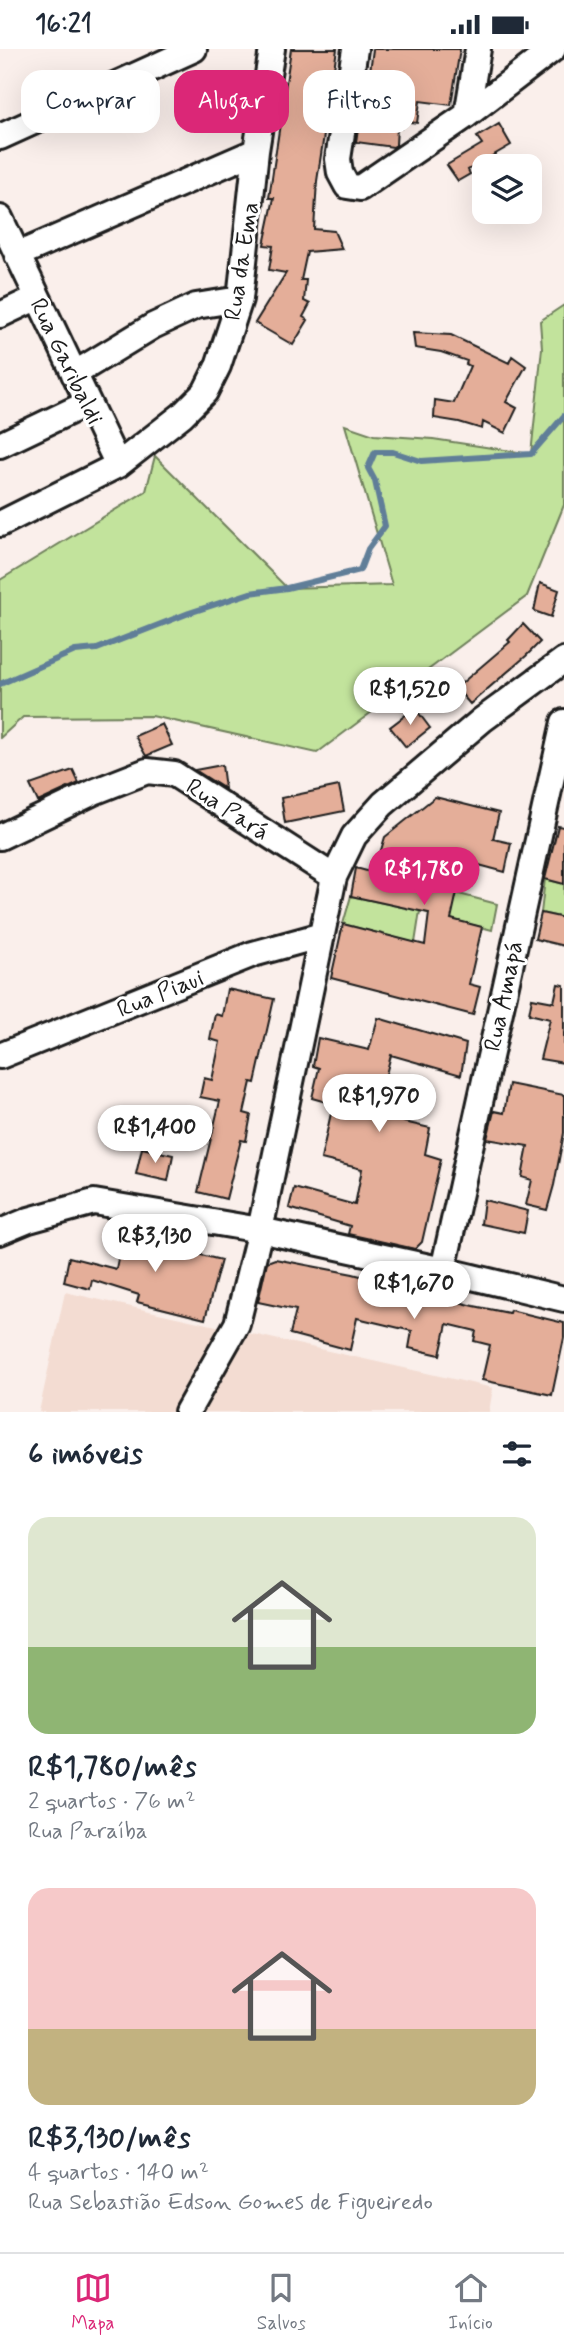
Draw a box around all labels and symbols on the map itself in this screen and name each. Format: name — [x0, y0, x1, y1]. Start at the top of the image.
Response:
street label: Rua da Ema — [218, 200, 267, 323]
street label: Rua Garibaldi — [22, 293, 110, 430]
pin: R$1,520 — [345, 667, 475, 727]
street label: Rua Pará — [180, 772, 275, 849]
pin: R$1,780 — [359, 847, 489, 907]
street label: Rua Amapá — [478, 938, 531, 1054]
street label: Rua Piaui — [113, 963, 208, 1026]
pin: R$1,970 — [314, 1075, 444, 1134]
pin: R$1,400 — [90, 1105, 220, 1165]
pin: R$3,130 — [90, 1215, 220, 1274]
pin: R$1,670 — [349, 1261, 479, 1321]

